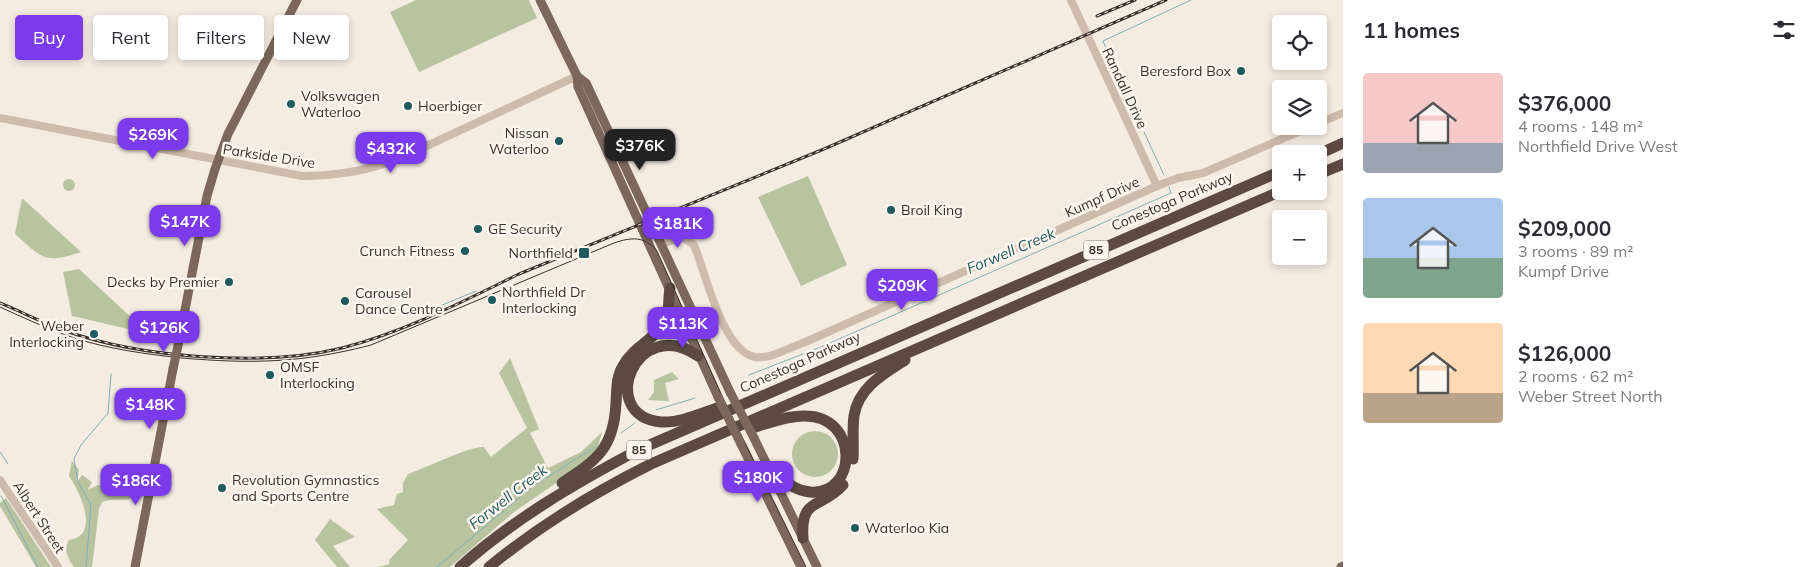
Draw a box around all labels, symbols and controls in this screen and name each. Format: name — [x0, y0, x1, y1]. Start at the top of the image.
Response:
chip: Buy — [15, 15, 83, 60]
chip: Rent — [93, 15, 168, 60]
chip: Filters — [178, 15, 264, 60]
chip: New — [274, 15, 349, 60]
map controls — [1272, 15, 1327, 265]
button: locate — [1272, 15, 1327, 70]
icon: filters — [1770, 16, 1798, 44]
text: 11 homes — [1363, 17, 1460, 43]
street label: Randall Drive — [1098, 45, 1152, 131]
place label: Beresford Box — [1140, 62, 1232, 80]
marker: Beresford Box — [1235, 65, 1247, 77]
button: layers — [1272, 80, 1327, 135]
place label: Volkswagen Waterloo — [301, 87, 380, 121]
text: $376,000 — [1518, 90, 1611, 116]
icon: home — [1403, 93, 1463, 153]
place label: Hoerbiger — [418, 97, 483, 115]
marker: Volkswagen Waterloo — [285, 98, 297, 110]
marker: Hoerbiger — [402, 100, 414, 112]
text: 4 rooms · 148 m² — [1518, 116, 1643, 136]
pin: $269K — [118, 118, 188, 160]
text: $269K — [128, 124, 178, 144]
place label: Nissan Waterloo — [489, 124, 549, 158]
pin: $376K — [605, 128, 675, 171]
pin: $432K — [356, 132, 426, 174]
marker: Nissan Waterloo — [553, 135, 565, 147]
text: $376K — [615, 135, 665, 155]
text: Northfield Drive West — [1518, 136, 1678, 156]
text: $432K — [366, 138, 416, 158]
street label: Parkside Drive — [222, 140, 316, 172]
button: + — [1272, 145, 1327, 200]
street label: Conestoga Parkway — [1109, 167, 1236, 235]
street label: Kumpf Drive — [1062, 173, 1142, 221]
place label: Broil King — [901, 201, 963, 219]
pin: $147K — [150, 204, 220, 247]
marker: Broil King — [885, 204, 897, 216]
pin: $181K — [643, 206, 713, 249]
button: − — [1272, 210, 1327, 265]
text: $147K — [160, 211, 210, 231]
text: $181K — [653, 213, 703, 233]
text: $209,000 — [1518, 215, 1611, 241]
icon: home — [1403, 218, 1463, 278]
place label: GE Security — [488, 220, 563, 238]
marker: GE Security — [472, 223, 484, 235]
water label: Forwell Creek — [964, 223, 1059, 278]
road number: 85 — [1084, 240, 1108, 260]
text: 3 rooms · 89 m² — [1518, 241, 1633, 261]
place label: Crunch Fitness — [359, 242, 455, 260]
place label: Northfield — [509, 244, 573, 262]
marker: Crunch Fitness — [459, 245, 471, 257]
marker: Northfield — [577, 246, 591, 260]
text: Kumpf Drive — [1518, 261, 1609, 281]
pin: $209K — [867, 268, 937, 311]
place label: Decks by Premier — [107, 273, 220, 291]
text: $209K — [877, 275, 927, 295]
marker: Decks by Premier — [223, 276, 235, 288]
place label: Northfield Dr Interlocking — [502, 283, 587, 317]
place label: Carousel Dance Centre — [355, 284, 443, 318]
marker: Northfield Dr Interlocking — [486, 294, 498, 306]
marker: Carousel Dance Centre — [339, 295, 351, 307]
pin: $113K — [648, 306, 718, 349]
pin: $126K — [129, 310, 199, 353]
text: $113K — [658, 313, 708, 333]
place label: Weber Interlocking — [9, 317, 85, 351]
text: $126K — [139, 317, 189, 337]
street label: Conestoga Parkway — [737, 327, 864, 397]
marker: Weber Interlocking — [88, 328, 100, 340]
text: $126,000 — [1518, 340, 1611, 366]
icon: home — [1403, 343, 1463, 403]
place label: OMSF Interlocking — [280, 358, 355, 392]
text: 2 rooms · 62 m² — [1518, 366, 1633, 386]
marker: OMSF Interlocking — [264, 369, 276, 381]
text: Weber Street North — [1518, 386, 1663, 406]
pin: $148K — [115, 388, 185, 430]
text: $148K — [125, 394, 175, 414]
road number: 85 — [626, 440, 652, 460]
water label: Forwell Creek — [465, 459, 552, 533]
pin: $180K — [723, 460, 793, 503]
pin: $186K — [101, 464, 171, 506]
text: $180K — [733, 467, 783, 487]
text: $186K — [111, 470, 161, 490]
place label: Revolution Gymnastics and Sports Centre — [232, 471, 379, 505]
street label: Albert Street — [9, 478, 69, 557]
marker: Revolution Gymnastics and Sports Centre — [216, 482, 228, 494]
place label: Waterloo Kia — [865, 519, 949, 537]
marker: Waterloo Kia — [849, 522, 861, 534]

